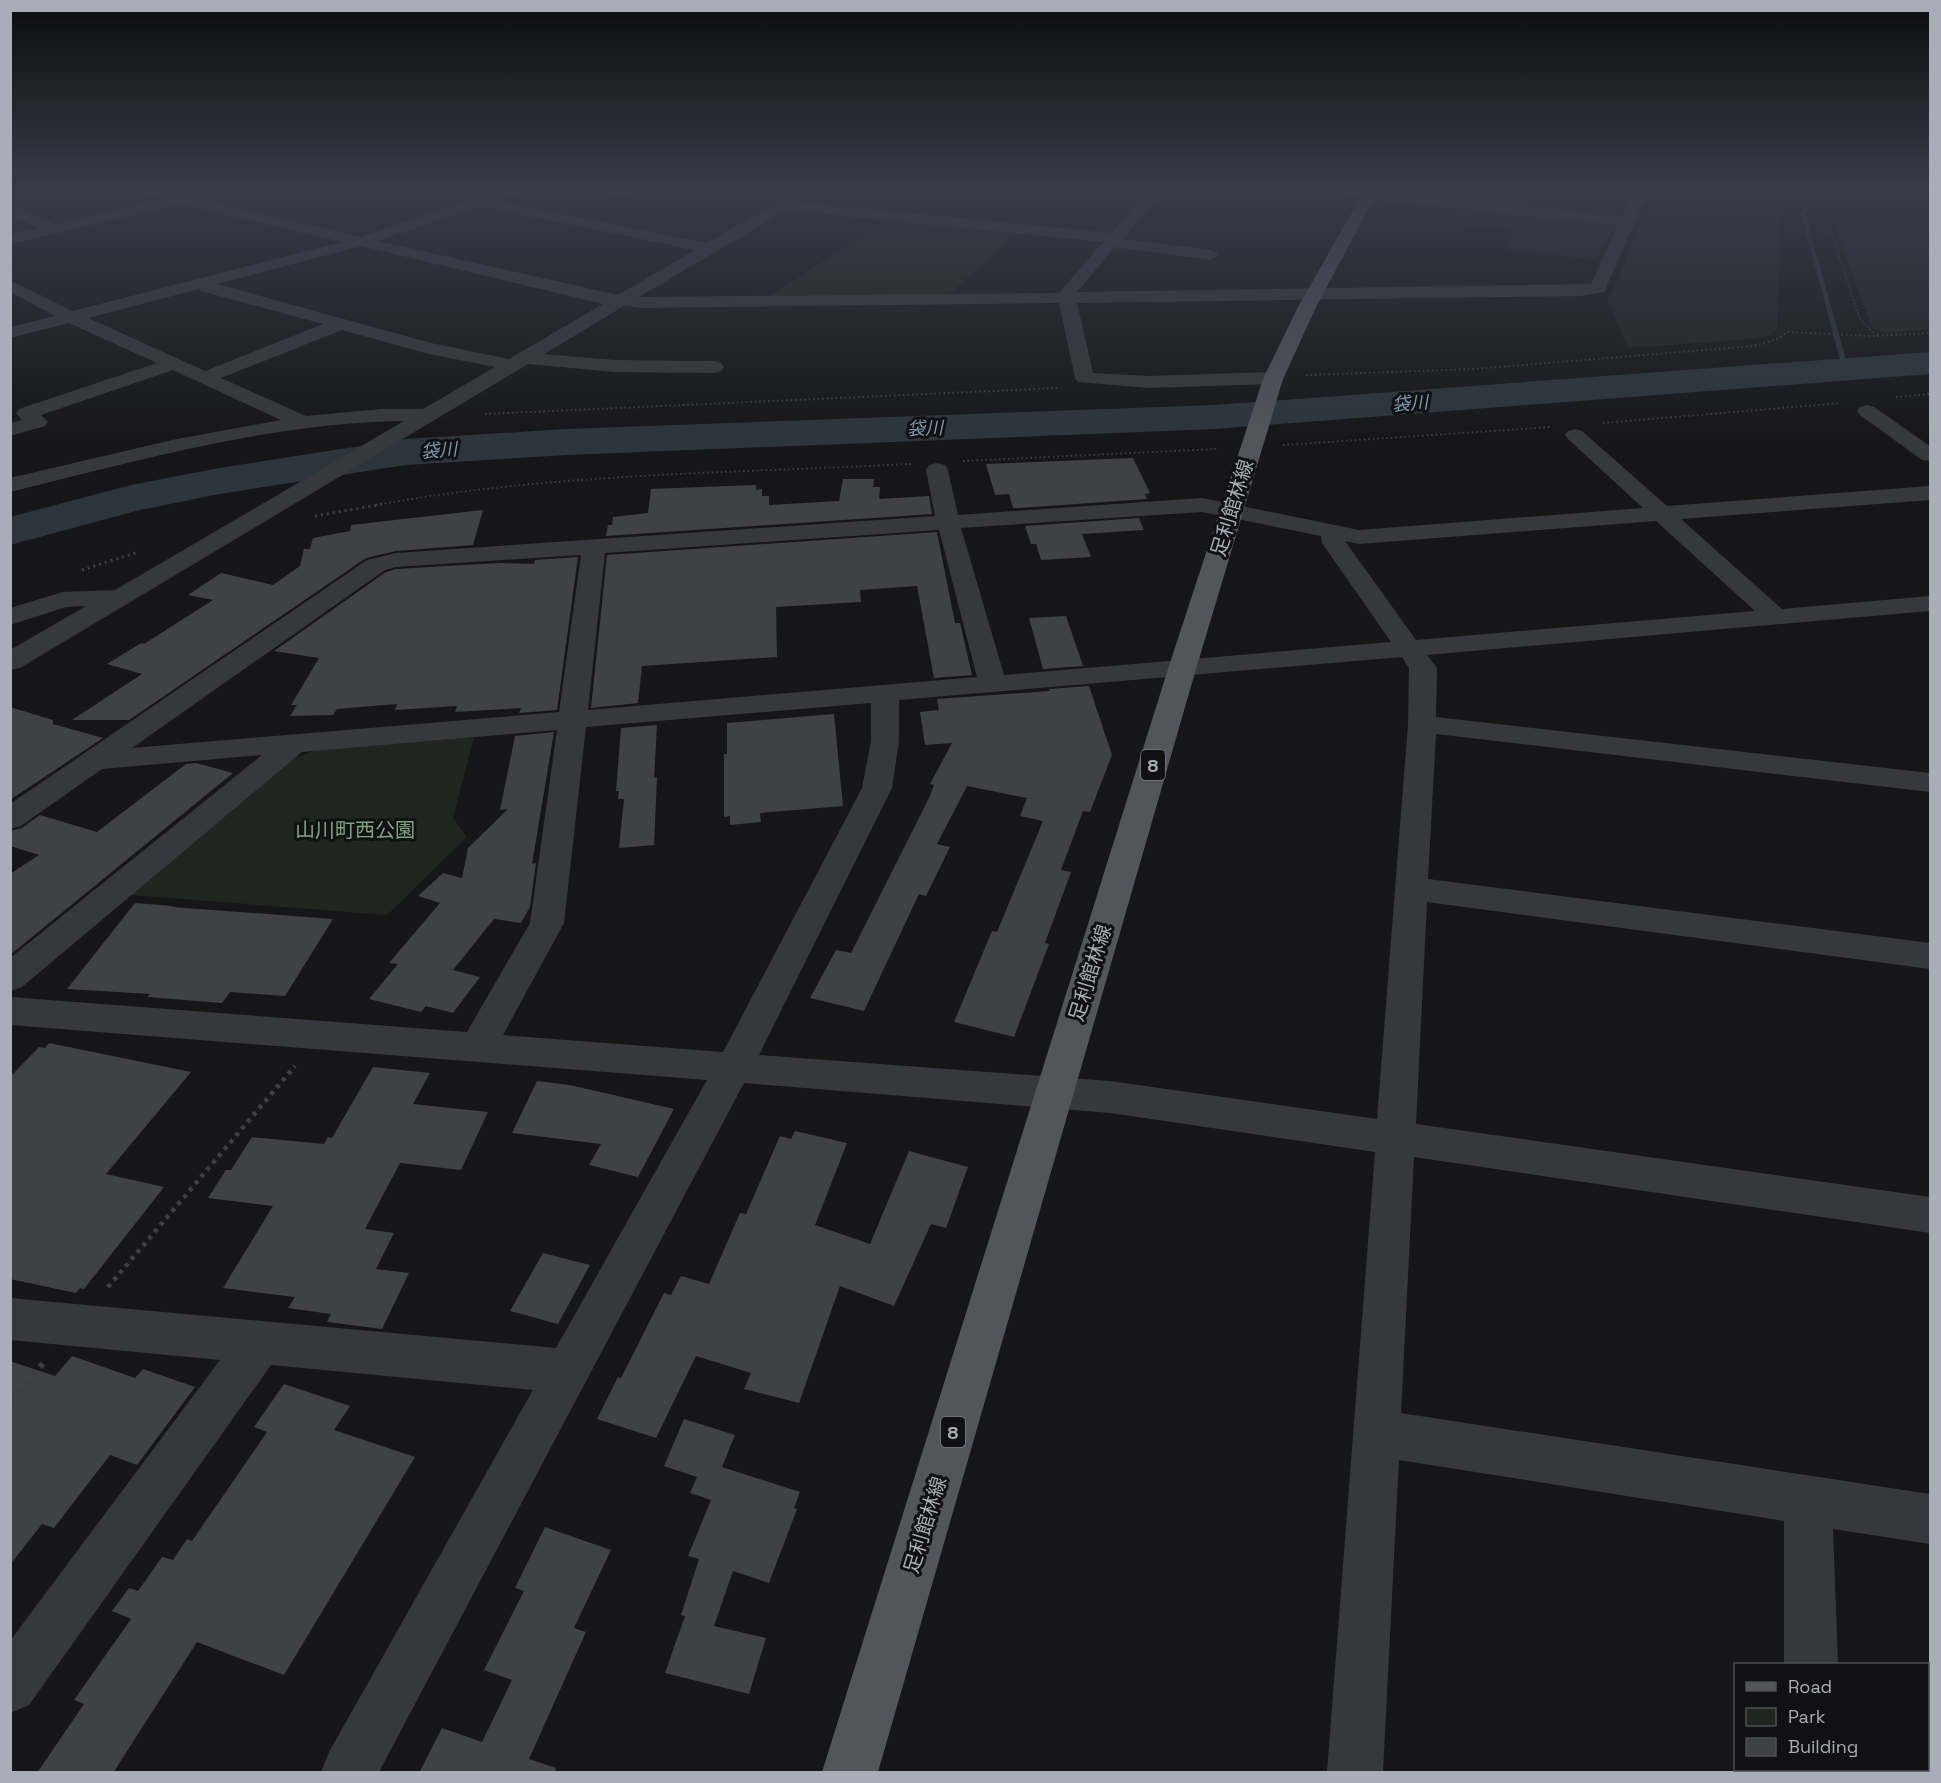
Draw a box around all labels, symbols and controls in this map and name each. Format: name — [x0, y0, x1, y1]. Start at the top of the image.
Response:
water label: 袋川 — [1391, 390, 1431, 416]
water label: 袋川 — [907, 416, 945, 440]
water label: 袋川 — [420, 437, 460, 463]
street label: 足利館林線 — [1205, 456, 1259, 560]
road number: 8 — [1141, 750, 1165, 780]
park label: 山川町西公園 — [295, 817, 415, 843]
street label: 足利館林線 — [1063, 921, 1117, 1025]
road number: 8 — [941, 1417, 965, 1447]
street label: 足利館林線 — [898, 1473, 952, 1577]
legend — [1734, 1663, 1929, 1771]
text: Road — [1788, 1675, 1832, 1698]
text: Park — [1788, 1705, 1826, 1728]
text: Building — [1788, 1735, 1858, 1758]

